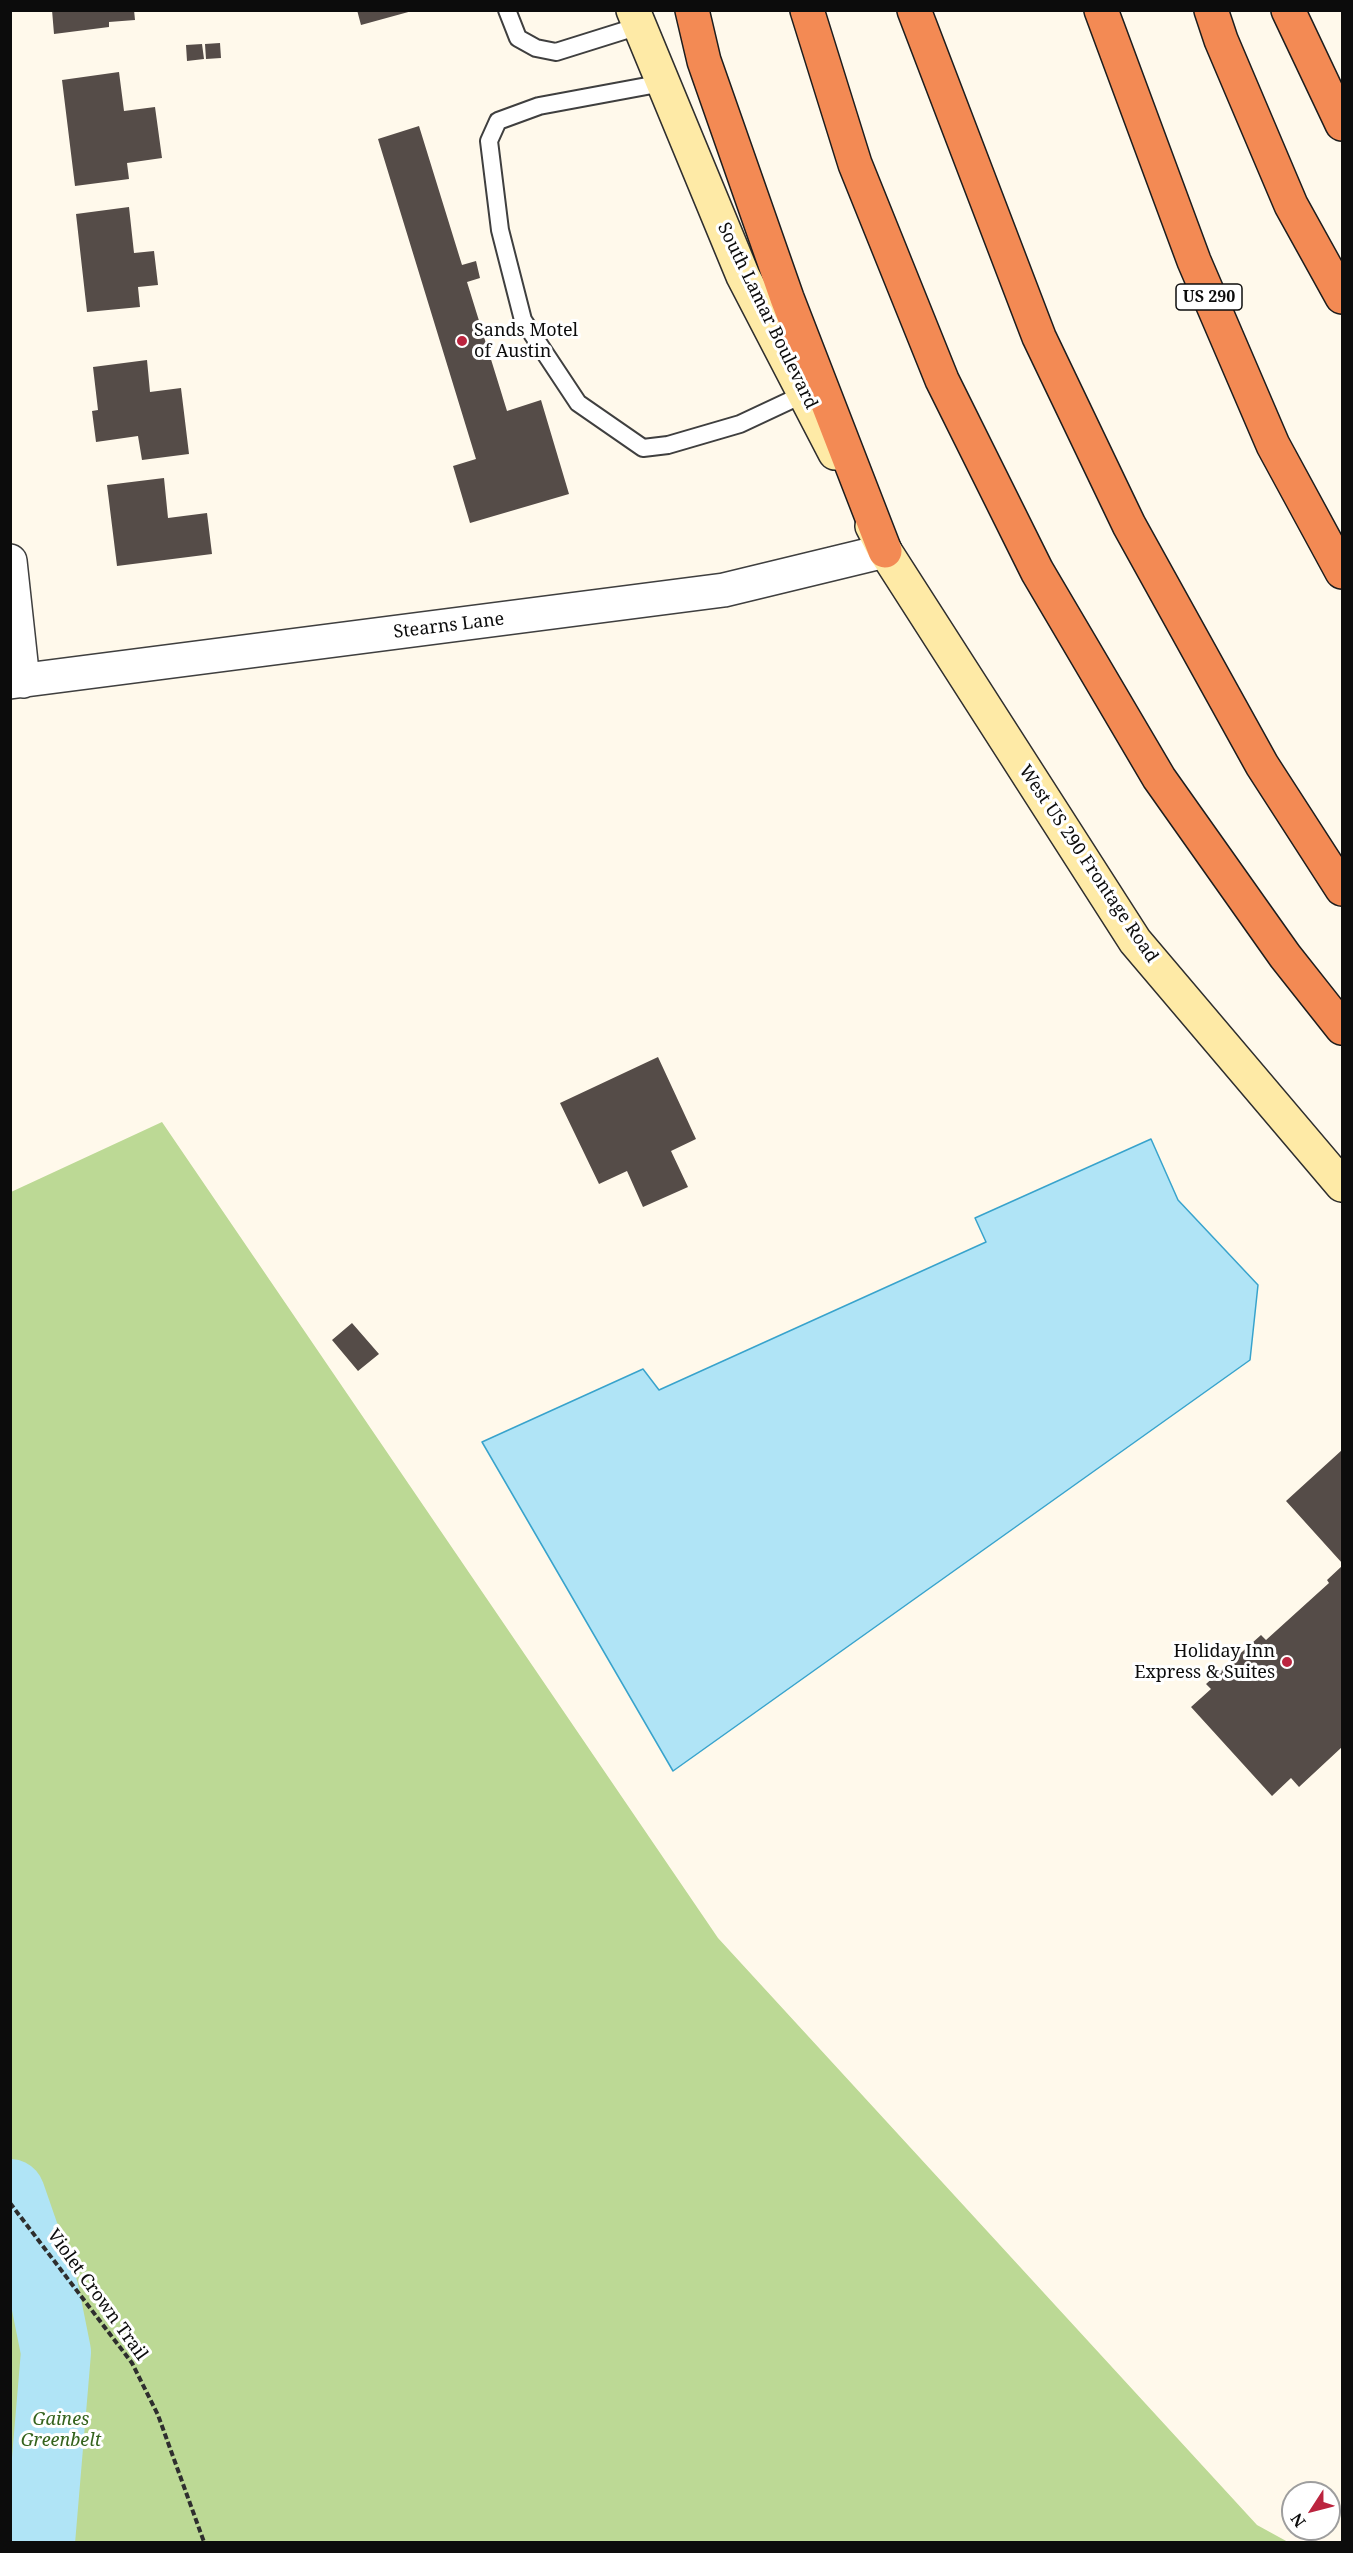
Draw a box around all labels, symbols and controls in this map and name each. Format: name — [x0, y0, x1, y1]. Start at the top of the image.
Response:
street label: South Lamar Boulevard — [712, 219, 822, 413]
road number: US 290 — [1176, 284, 1242, 310]
place label: Sands Motel of Austin — [474, 320, 578, 362]
marker: Sands Motel of Austin — [455, 334, 469, 348]
street label: Stearns Lane — [392, 608, 506, 644]
street label: West US 290 Frontage Road — [1014, 761, 1162, 967]
place label: Holiday Inn Express & Suites — [1134, 1641, 1275, 1684]
marker: Holiday Inn Express & Suites — [1280, 1655, 1294, 1669]
street label: Violet Crown Trail — [42, 2225, 152, 2365]
park label: Gaines Greenbelt — [21, 2409, 101, 2452]
north arrow — [1281, 2481, 1341, 2541]
text: N — [1285, 2509, 1311, 2532]

